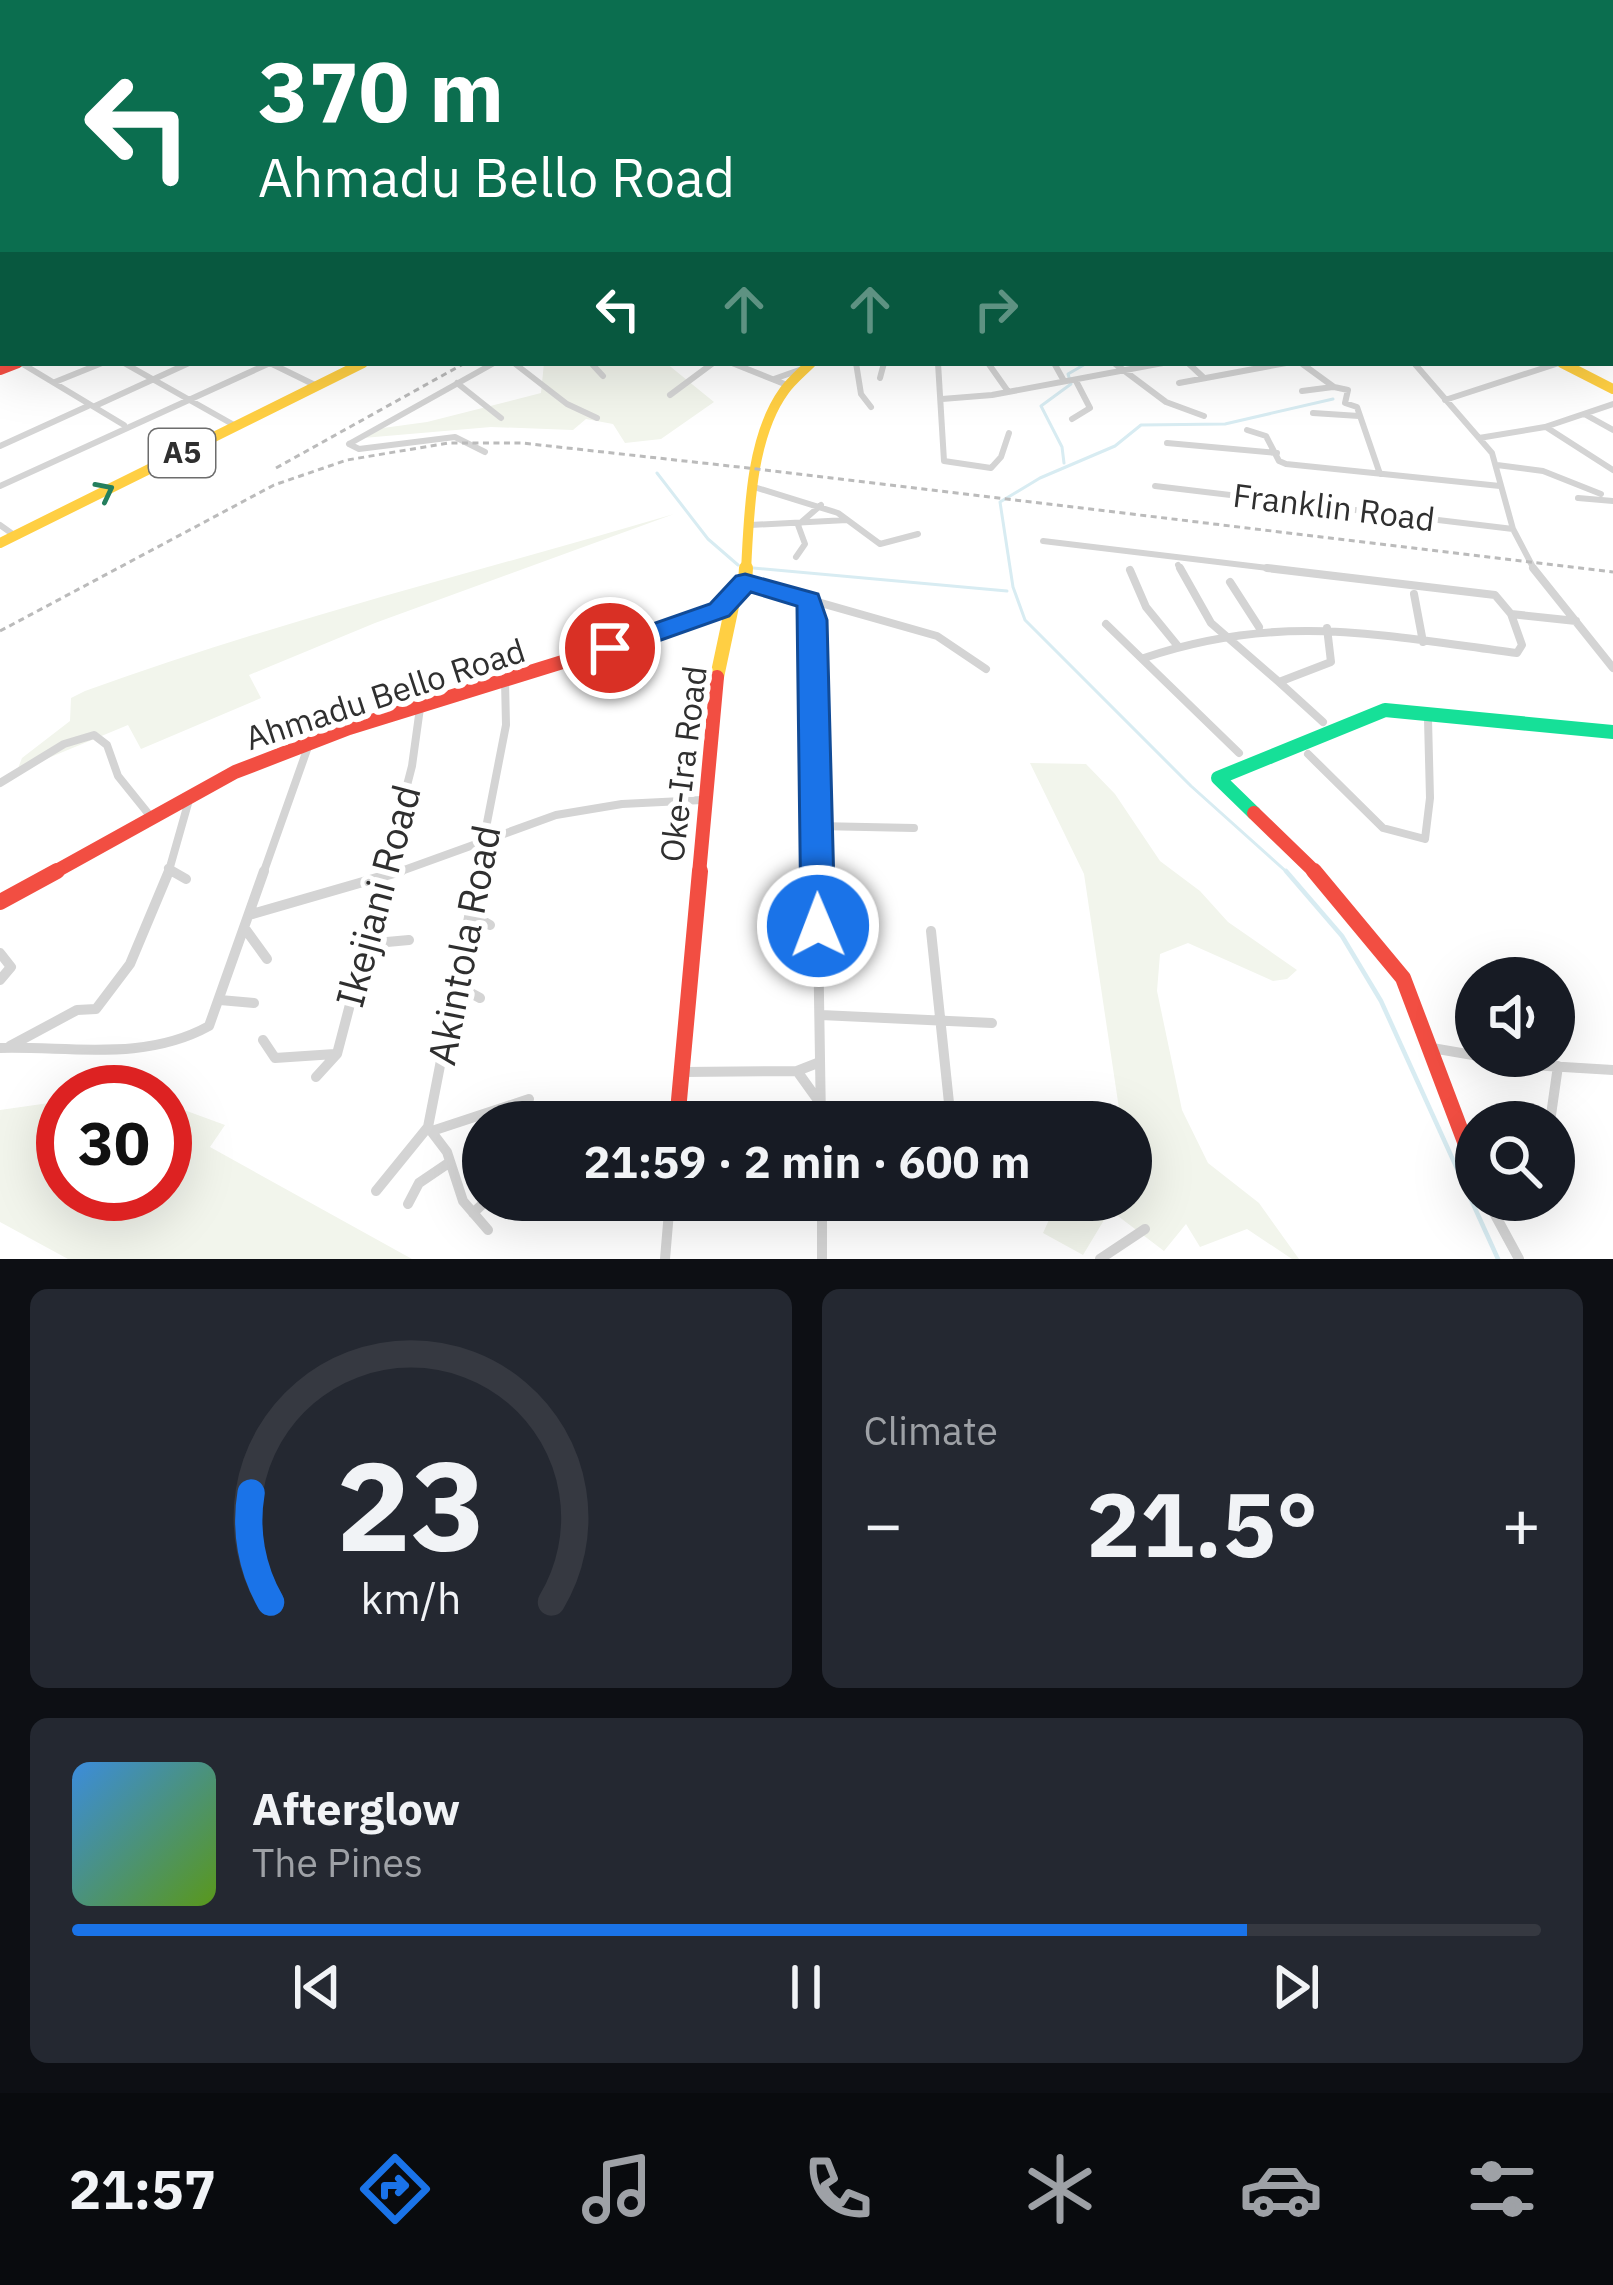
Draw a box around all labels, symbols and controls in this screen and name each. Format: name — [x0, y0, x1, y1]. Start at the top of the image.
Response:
text: 370 m — [258, 36, 504, 145]
icon: left — [60, 48, 216, 204]
text: Ahmadu Bello Road — [258, 142, 735, 212]
icon: left — [585, 276, 651, 342]
icon: ahead — [711, 276, 777, 342]
icon: ahead — [837, 276, 903, 342]
icon: right — [963, 276, 1029, 342]
road number: A5 — [149, 429, 215, 477]
street label: Franklin Road — [1231, 473, 1438, 540]
one-way arrow — [93, 482, 114, 506]
pin — [559, 597, 661, 699]
icon: arrive — [577, 615, 643, 681]
street label: Ahmadu Bello Road — [240, 628, 530, 759]
street label: Oke-Ira Road — [649, 663, 716, 864]
street label: Ikejiani Road — [323, 779, 432, 1013]
street label: Akintola Road — [415, 821, 512, 1069]
position arrow — [755, 863, 881, 989]
map controls — [1455, 957, 1575, 1221]
button: sound — [1455, 957, 1575, 1077]
speed limit sign: 30 — [36, 1065, 192, 1221]
button: search — [1455, 1101, 1575, 1221]
text: 21:59 · 2 min · 600 m — [584, 1132, 1030, 1190]
text: Climate — [864, 1405, 998, 1456]
text: 23 — [336, 1423, 486, 1585]
text: 21.5° — [1086, 1465, 1318, 1582]
text: − — [864, 1480, 903, 1566]
text: + — [1501, 1480, 1541, 1566]
text: km/h — [360, 1569, 461, 1625]
text: Afterglow — [252, 1779, 460, 1837]
text: The Pines — [252, 1837, 423, 1888]
icon: previous — [284, 1954, 350, 2020]
icon: pause — [773, 1954, 839, 2020]
icon: next — [1263, 1954, 1329, 2020]
icon: directions — [353, 2147, 437, 2231]
icon: music — [575, 2147, 659, 2231]
icon: phone — [796, 2147, 880, 2231]
icon: climate — [1018, 2147, 1102, 2231]
icon: car — [1239, 2147, 1323, 2231]
icon: filters — [1460, 2147, 1544, 2231]
text: 21:57 — [69, 2154, 216, 2224]

